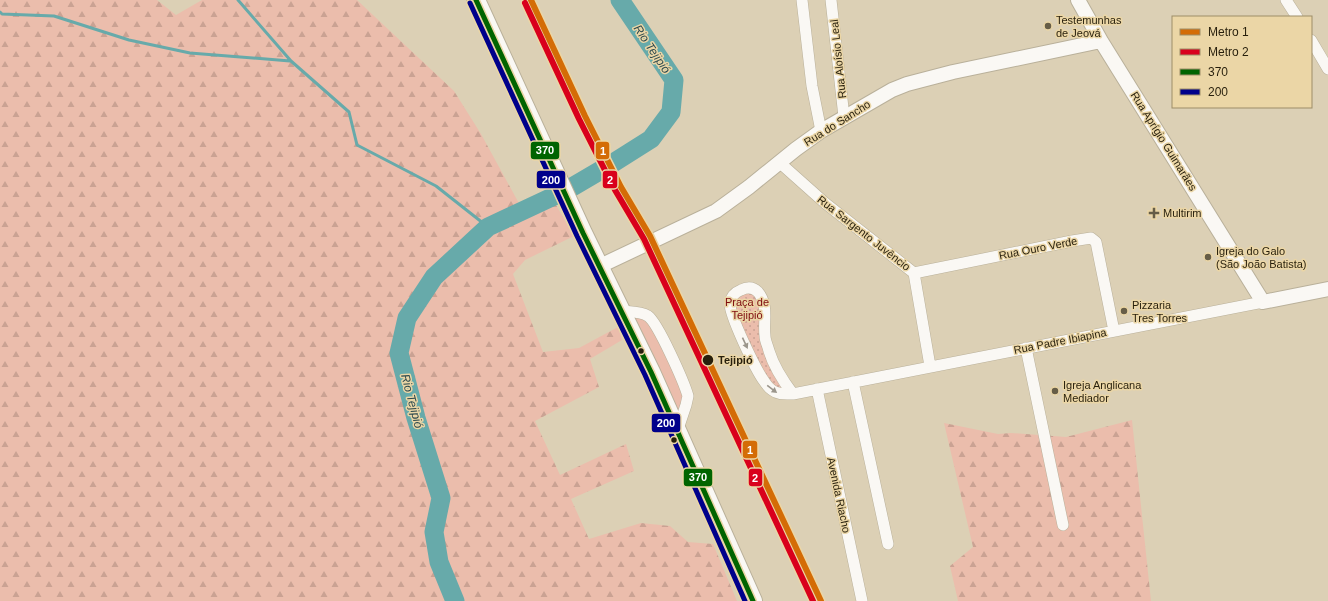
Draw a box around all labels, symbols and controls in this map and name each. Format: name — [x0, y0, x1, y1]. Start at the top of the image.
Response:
place label: Testemunhas de Jeová — [1056, 14, 1122, 39]
legend — [1172, 16, 1312, 108]
street label: Rua Aloísio Leal — [828, 19, 848, 99]
marker: Testemunhas de Jeová — [1043, 21, 1053, 31]
water label: Rio Tejipió — [631, 22, 674, 76]
text: Metro 1 — [1208, 25, 1249, 39]
text: Metro 2 — [1208, 45, 1249, 59]
text: 370 — [1208, 65, 1228, 79]
text: 200 — [1208, 85, 1228, 99]
street label: Rua Aprígio Guimarães — [1129, 89, 1200, 193]
street label: Rua do Sancho — [802, 98, 872, 148]
line badge: 370 — [530, 141, 560, 160]
line badge: 1 — [595, 141, 610, 160]
text: 370 — [536, 144, 554, 156]
text: 1 — [600, 145, 606, 157]
line badge: 200 — [536, 170, 566, 189]
line badge: 2 — [602, 170, 618, 189]
text: 200 — [542, 174, 560, 186]
text: 2 — [607, 174, 613, 186]
street label: Rua Sargento Juvêncio — [815, 193, 913, 273]
marker: Multirim — [1148, 207, 1160, 219]
place label: Multirim — [1163, 207, 1202, 219]
street label: Rua Ouro Verde — [998, 235, 1078, 261]
place label: Igreja do Galo (São João Batista) — [1216, 245, 1307, 270]
marker: Igreja do Galo (São João Batista) — [1203, 252, 1213, 262]
park label: Praça de Tejipió — [725, 296, 769, 321]
place label: Pizzaria Tres Torres — [1132, 299, 1188, 324]
marker: Pizzaria Tres Torres — [1119, 306, 1129, 316]
street label: Rua Padre Ibiapina — [1013, 326, 1108, 356]
one-way arrow — [742, 338, 748, 349]
unlabelled marker — [636, 346, 646, 356]
marker: Tejipió — [701, 353, 715, 367]
place label: Tejipió — [718, 354, 753, 366]
water label: Rio Tejipió — [398, 372, 426, 430]
place label: Igreja Anglicana Mediador — [1063, 379, 1142, 404]
one-way arrow — [767, 385, 778, 393]
marker: Igreja Anglicana Mediador — [1050, 386, 1060, 396]
line badge: 200 — [651, 413, 681, 433]
text: 200 — [657, 417, 675, 429]
unlabelled marker — [669, 435, 679, 445]
line badge: 1 — [742, 440, 758, 459]
text: 1 — [747, 444, 753, 456]
street label: Avenida Riacho — [825, 456, 853, 534]
line badge: 370 — [683, 468, 713, 487]
line badge: 2 — [748, 468, 763, 487]
text: 370 — [689, 471, 707, 483]
text: 2 — [752, 472, 758, 484]

